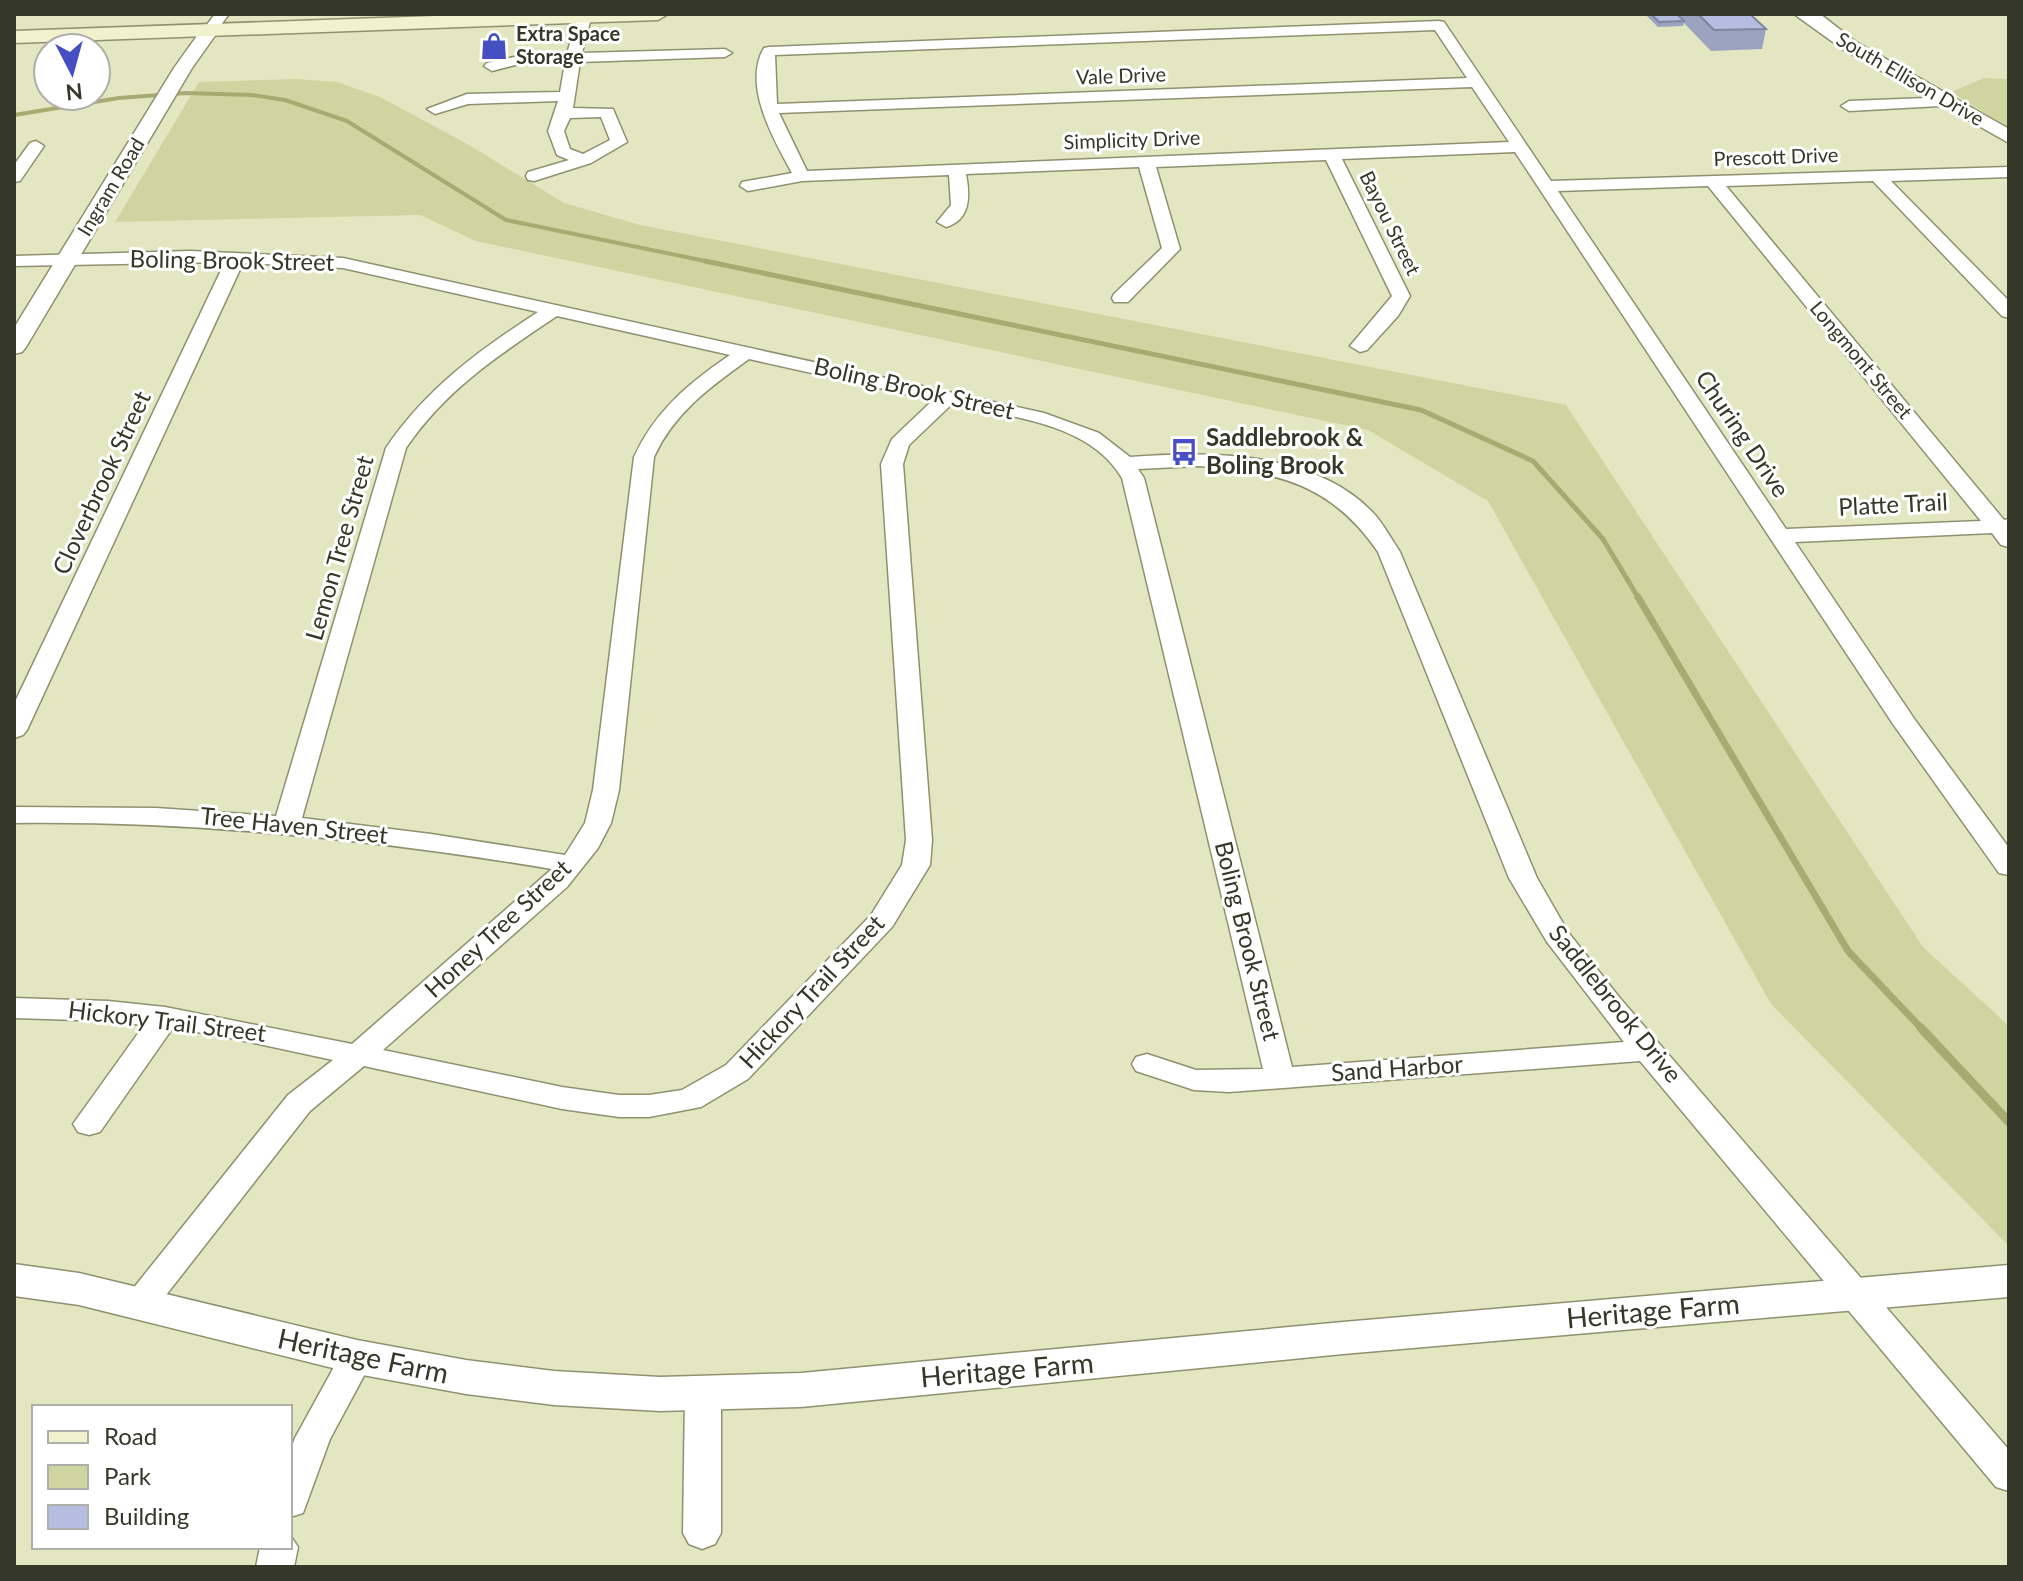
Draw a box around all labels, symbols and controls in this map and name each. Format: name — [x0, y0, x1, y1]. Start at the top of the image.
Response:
place label: Extra Space Storage — [516, 21, 620, 68]
street label: South Ellison Drive — [1832, 26, 1989, 130]
shop icon: Extra Space Storage — [479, 31, 509, 61]
north arrow — [32, 32, 112, 112]
street label: Vale Drive — [1076, 61, 1166, 89]
text: N — [64, 78, 84, 107]
street label: Simplicity Drive — [1063, 125, 1201, 153]
street label: Ingram Road — [72, 133, 149, 240]
street label: Prescott Drive — [1713, 142, 1839, 170]
street label: Bayou Street — [1355, 167, 1426, 279]
street label: Boling Brook Street — [129, 243, 335, 276]
street label: Longmont Street — [1806, 296, 1918, 423]
street label: Boling Brook Street — [811, 350, 1018, 425]
street label: Churing Drive — [1690, 364, 1796, 502]
street label: Cloverbrook Street — [45, 386, 156, 579]
place label: Saddlebrook & Boling Brook — [1206, 422, 1364, 479]
bus stop icon: Saddlebrook & Boling Brook — [1169, 437, 1199, 467]
street label: Lemon Tree Street — [298, 452, 379, 643]
street label: Platte Trail — [1837, 486, 1948, 521]
street label: Tree Haven Street — [199, 800, 390, 849]
street label: Boling Brook Street — [1210, 838, 1287, 1044]
street label: Honey Tree Street — [418, 853, 576, 1003]
street label: Hickory Trail Street — [732, 908, 890, 1074]
street label: Saddlebrook Drive — [1544, 918, 1689, 1088]
street label: Hickory Trail Street — [67, 994, 268, 1047]
street label: Sand Harbor — [1330, 1048, 1464, 1087]
street label: Heritage Farm — [1565, 1285, 1741, 1335]
street label: Heritage Farm — [275, 1320, 452, 1390]
street label: Heritage Farm — [919, 1344, 1095, 1394]
legend — [32, 1405, 292, 1549]
text: Road — [104, 1421, 157, 1450]
text: Park — [104, 1461, 152, 1490]
text: Building — [104, 1501, 189, 1530]

